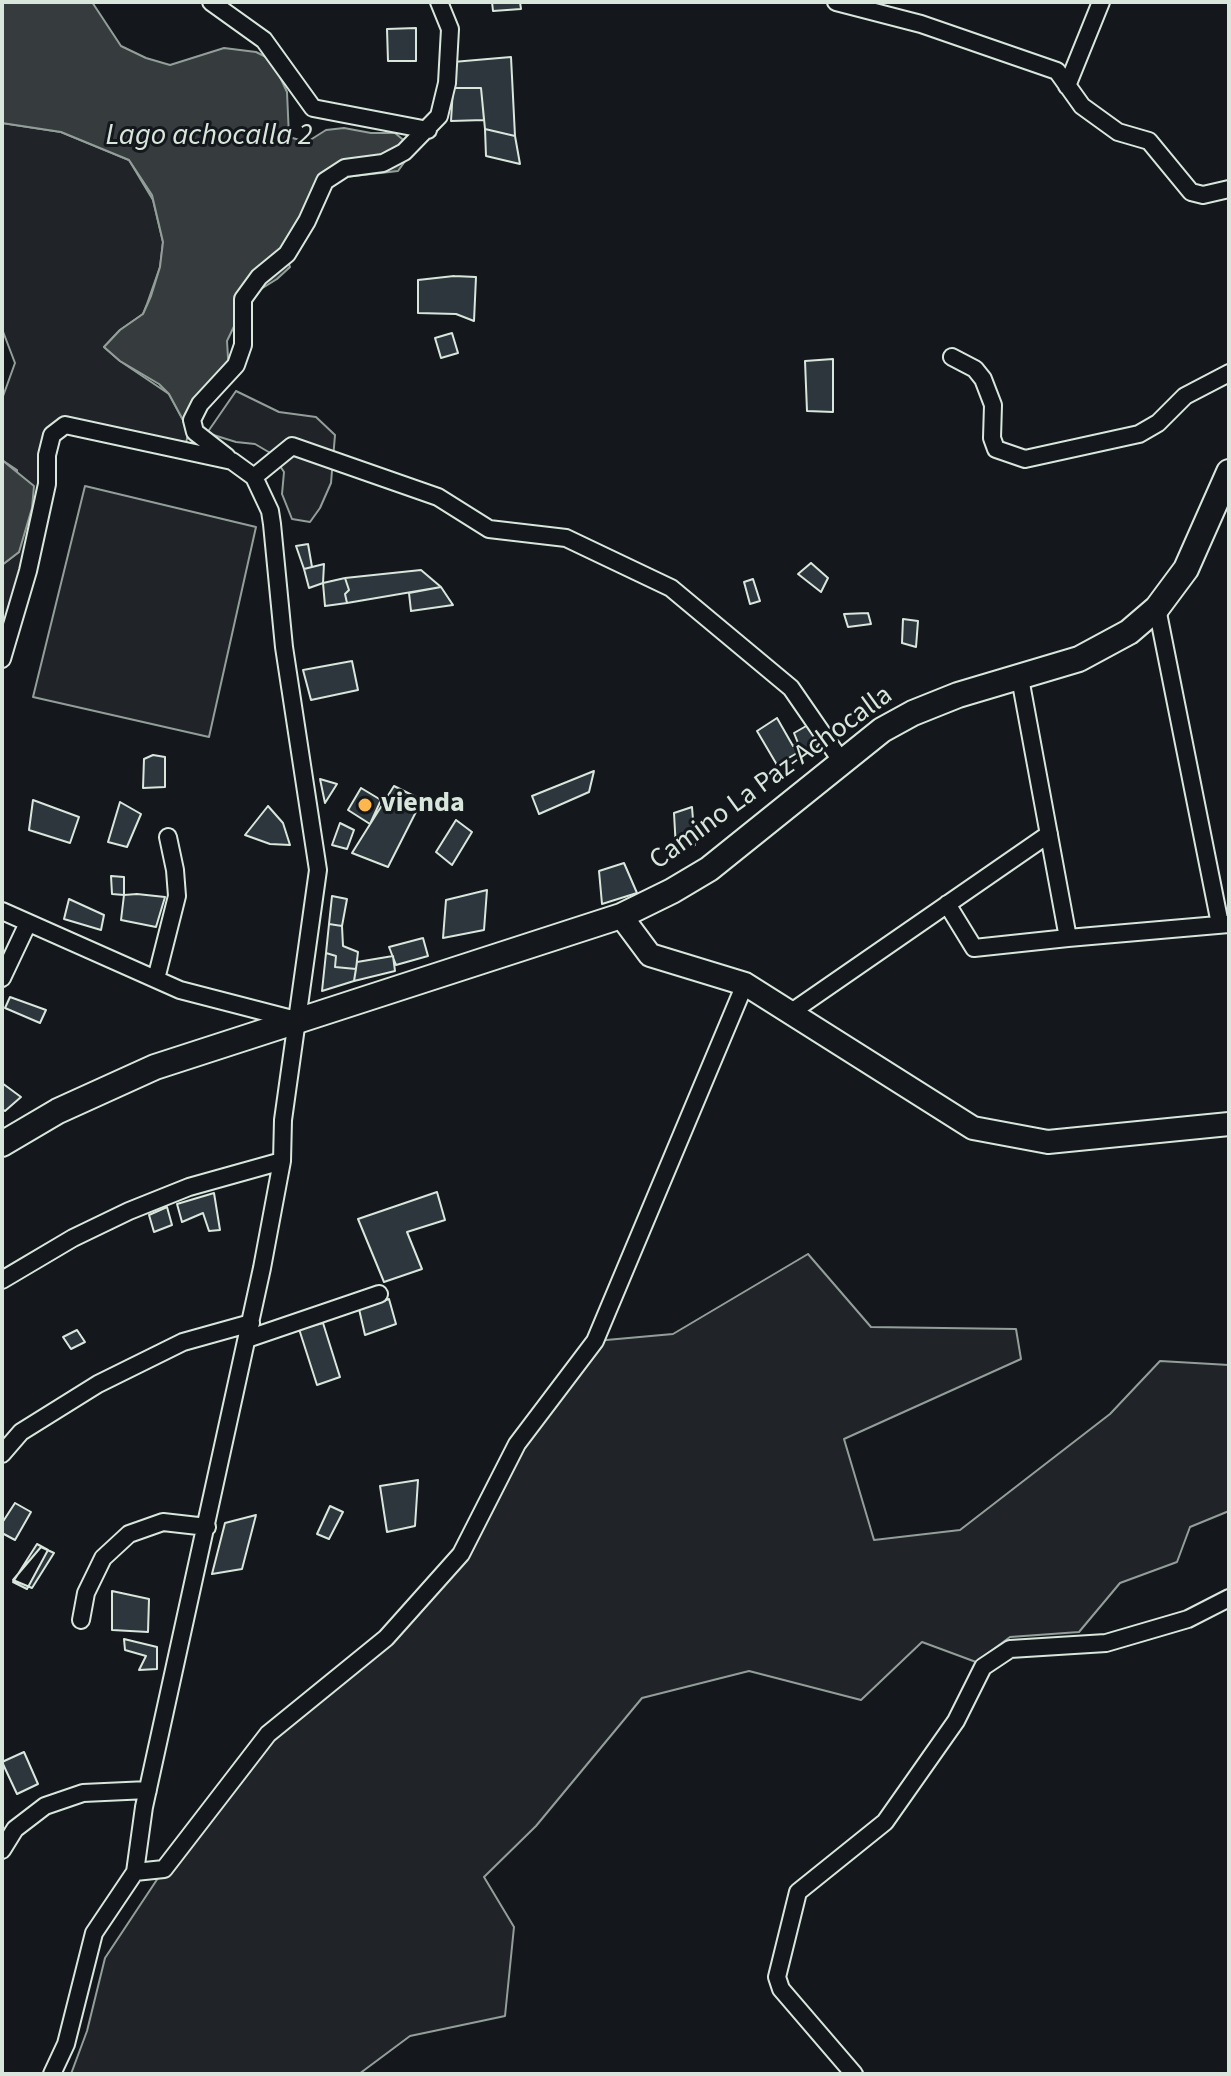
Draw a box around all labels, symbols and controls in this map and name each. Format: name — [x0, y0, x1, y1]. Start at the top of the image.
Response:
water label: Lago achocalla 2 — [105, 119, 313, 155]
street label: Camino La Paz-Achocalla — [644, 680, 900, 878]
place label: vienda — [381, 788, 465, 822]
marker: vienda — [356, 796, 374, 814]

